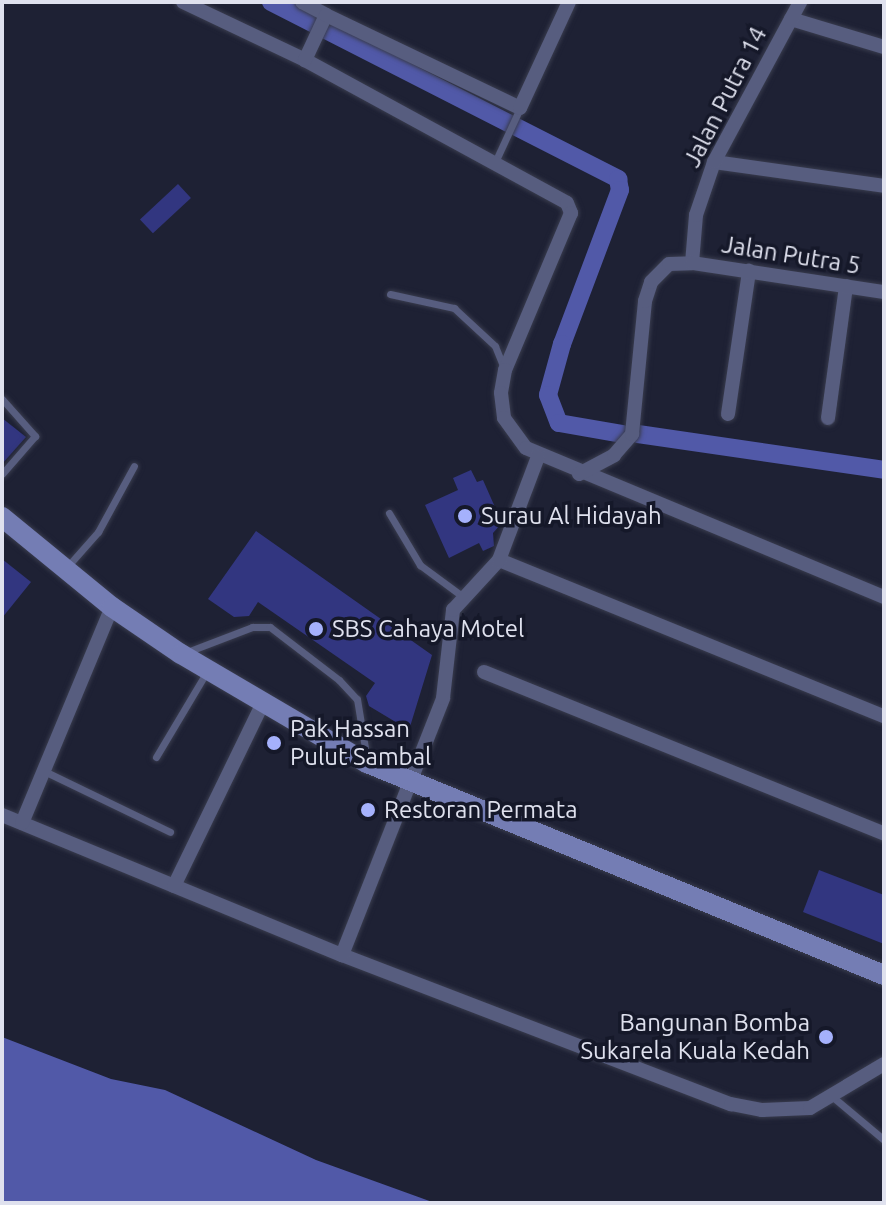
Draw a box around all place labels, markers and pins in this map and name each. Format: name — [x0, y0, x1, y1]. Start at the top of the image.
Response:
place label: Surau Al Hidayah — [481, 502, 662, 530]
marker: Surau Al Hidayah — [456, 507, 474, 525]
place label: SBS Cahaya Motel — [332, 615, 524, 643]
marker: SBS Cahaya Motel — [307, 620, 325, 638]
place label: Pak Hassan Pulut Sambal — [290, 715, 431, 771]
marker: Pak Hassan Pulut Sambal — [265, 734, 283, 752]
place label: Restoran Permata — [384, 796, 578, 824]
marker: Restoran Permata — [359, 801, 377, 819]
place label: Bangunan Bomba Sukarela Kuala Kedah — [580, 1009, 810, 1065]
marker: Bangunan Bomba Sukarela Kuala Kedah — [817, 1028, 835, 1046]

